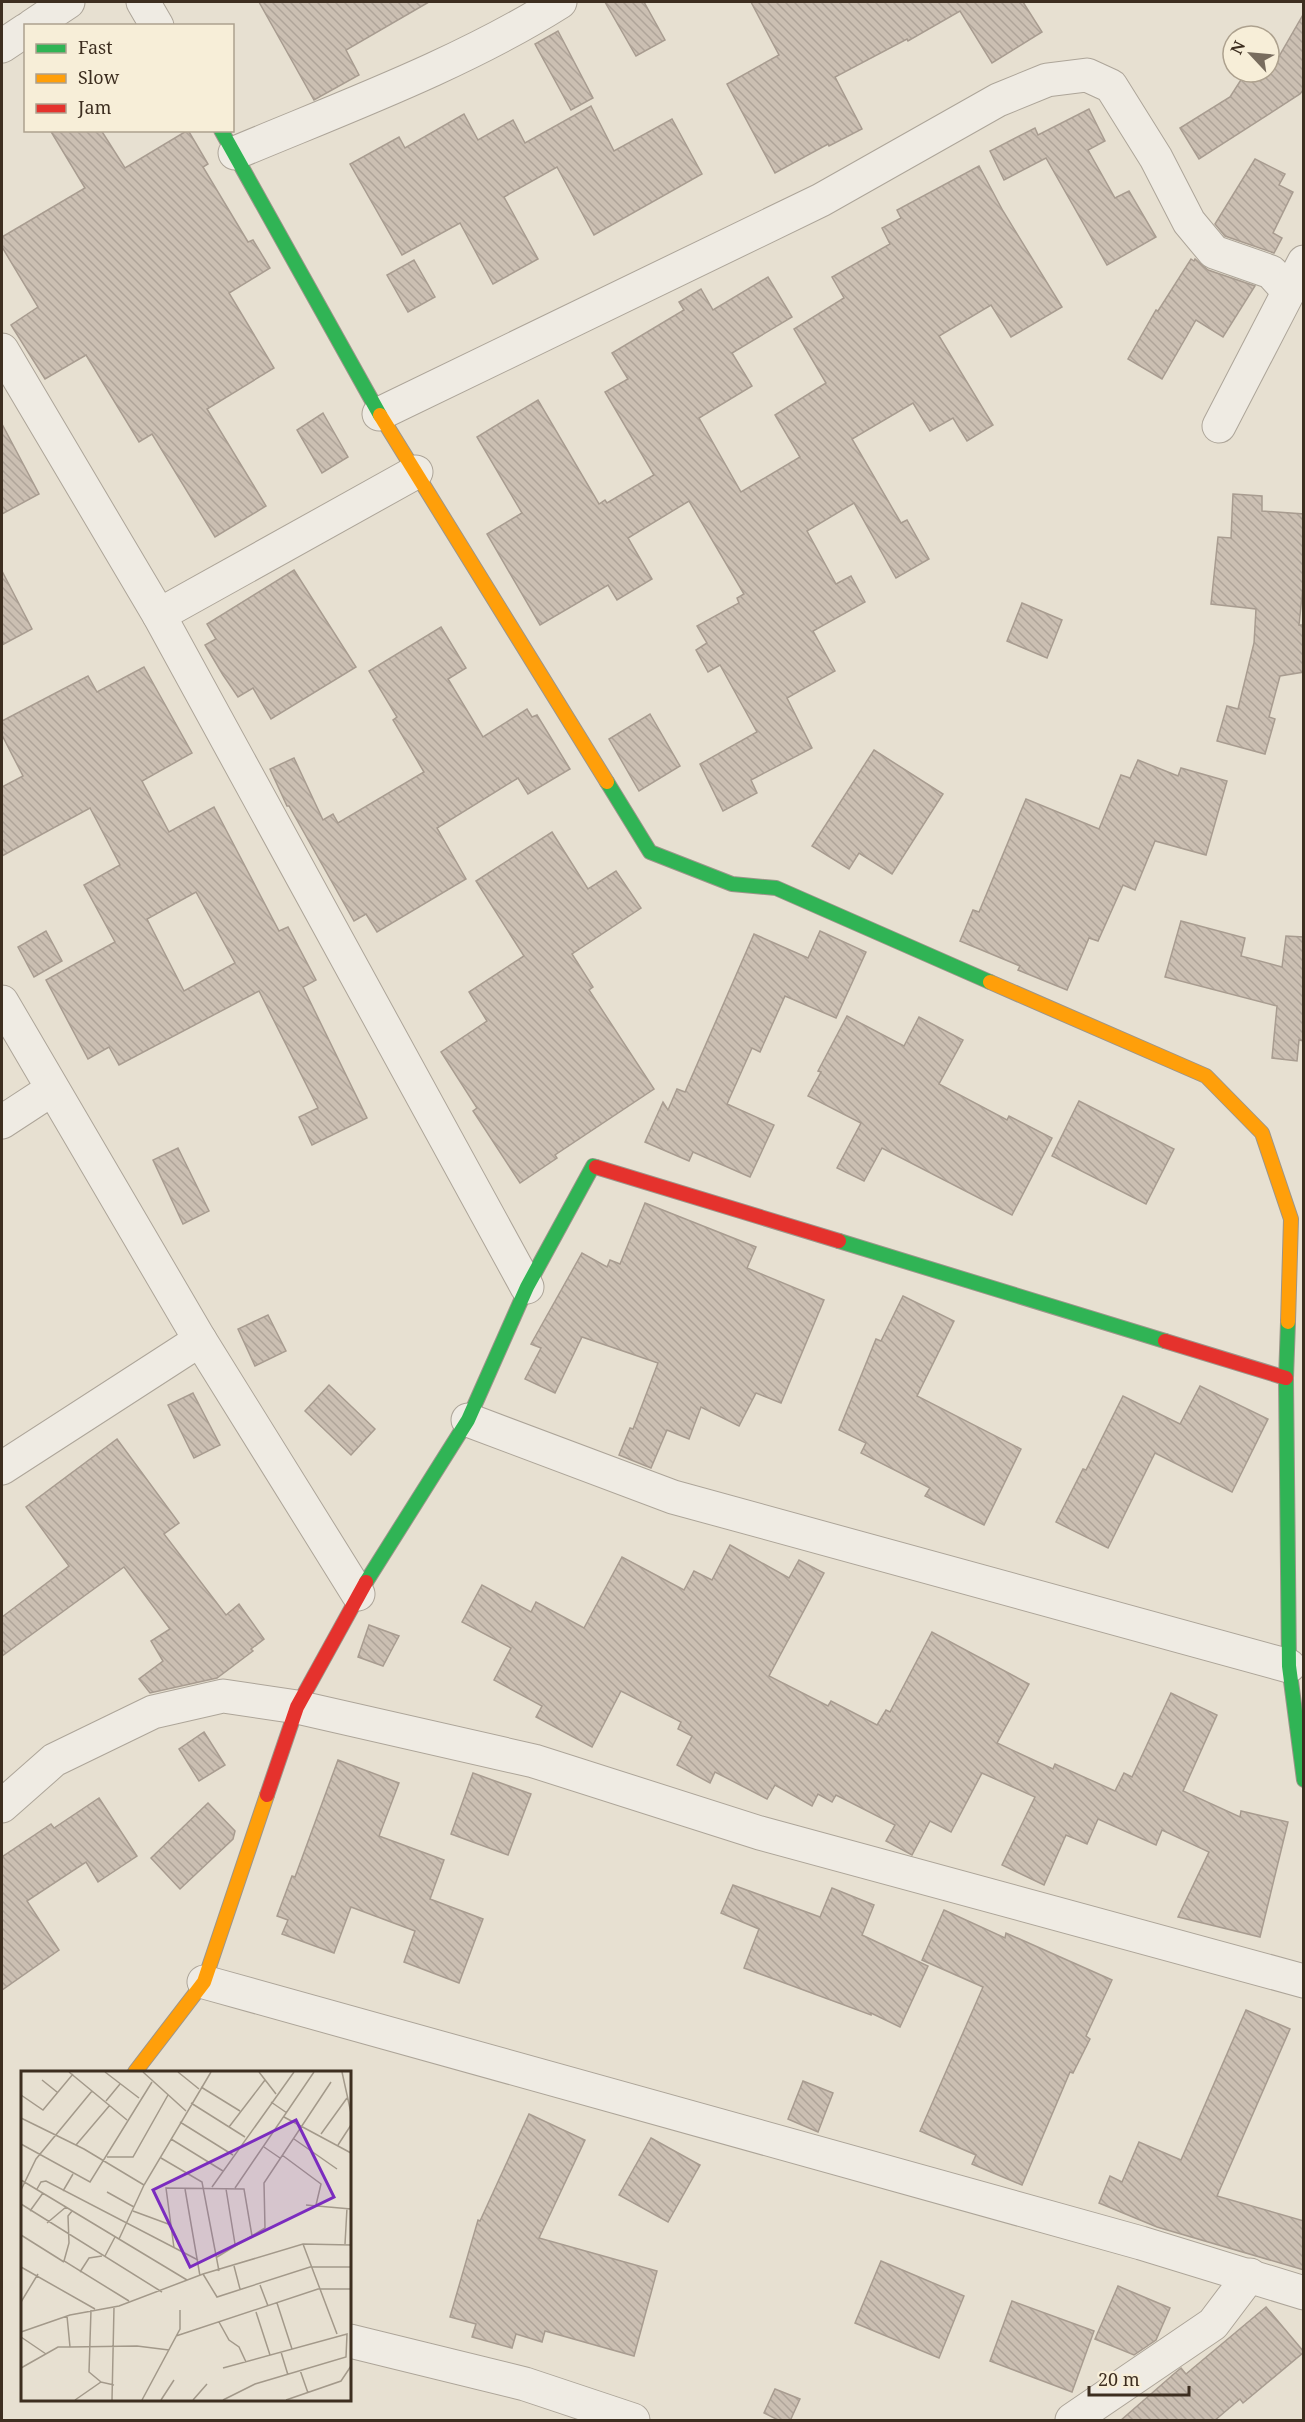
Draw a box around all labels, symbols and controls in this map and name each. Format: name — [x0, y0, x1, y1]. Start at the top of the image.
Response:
legend — [24, 24, 234, 132]
north arrow — [1221, 24, 1281, 84]
text: Fast — [78, 35, 113, 59]
text: N — [1225, 37, 1250, 58]
text: Slow — [78, 65, 120, 89]
text: Jam — [77, 95, 112, 119]
inset map — [21, 2071, 351, 2401]
scale bar — [1089, 2359, 1190, 2397]
text: 20 m — [1098, 2367, 1140, 2391]

